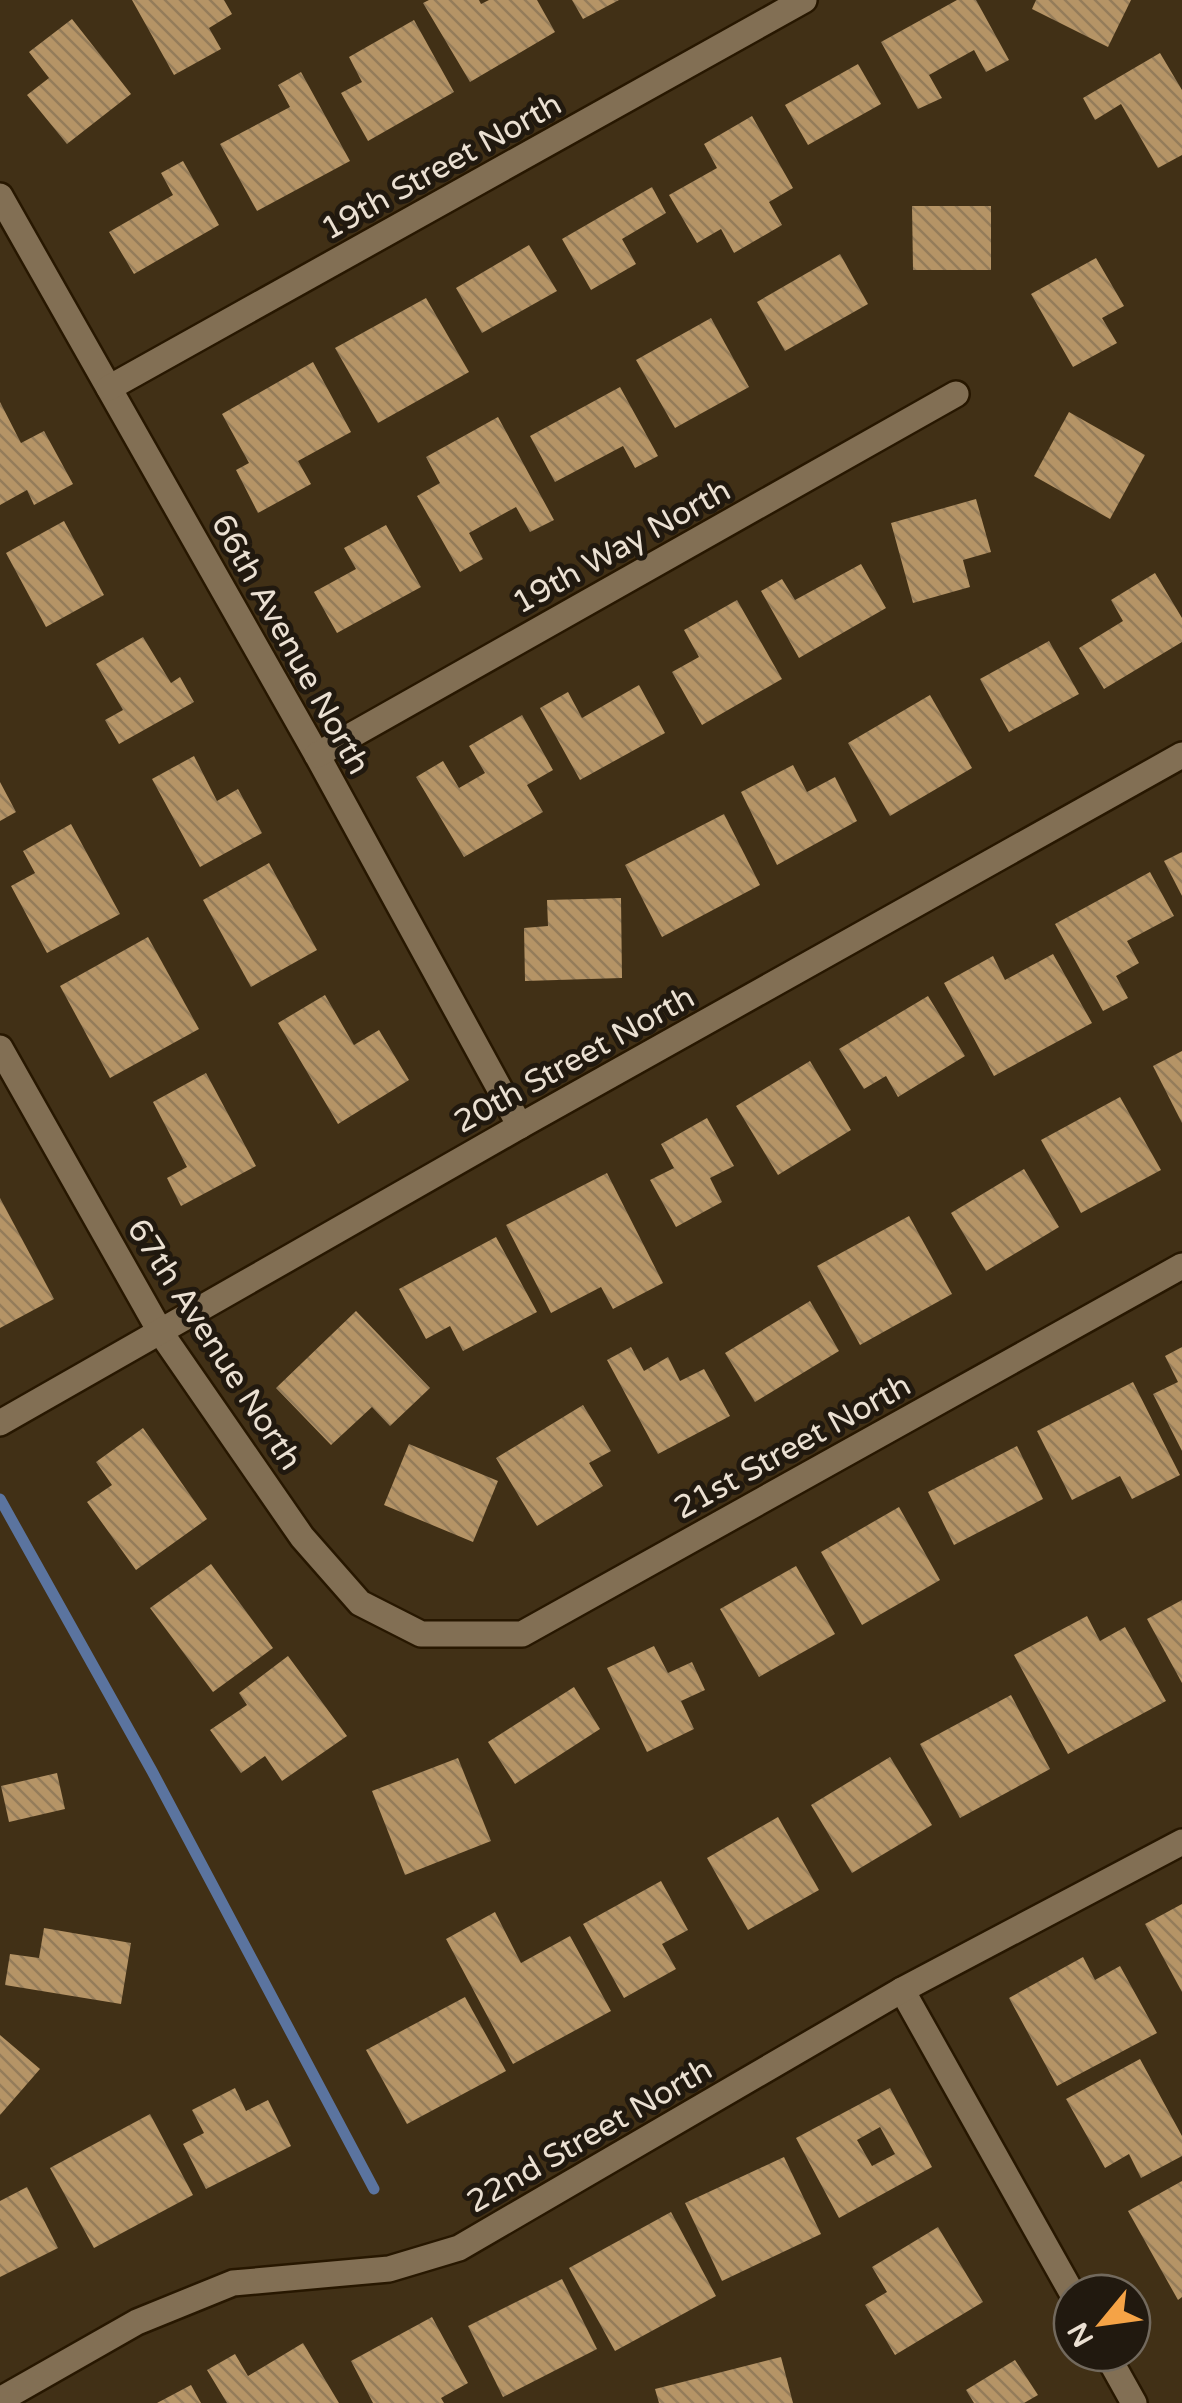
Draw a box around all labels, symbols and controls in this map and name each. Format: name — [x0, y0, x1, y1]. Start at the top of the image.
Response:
street label: 19th Street North — [315, 85, 568, 249]
street label: 19th Way North — [506, 471, 737, 622]
street label: 66th Avenue North — [203, 508, 377, 781]
street label: 20th Street North — [448, 978, 701, 1142]
street label: 67th Avenue North — [119, 1212, 310, 1477]
street label: 21st Street North — [668, 1366, 917, 1528]
street label: 22nd Street North — [460, 2050, 719, 2221]
north arrow — [1052, 2273, 1152, 2373]
text: N — [1061, 2317, 1101, 2353]

